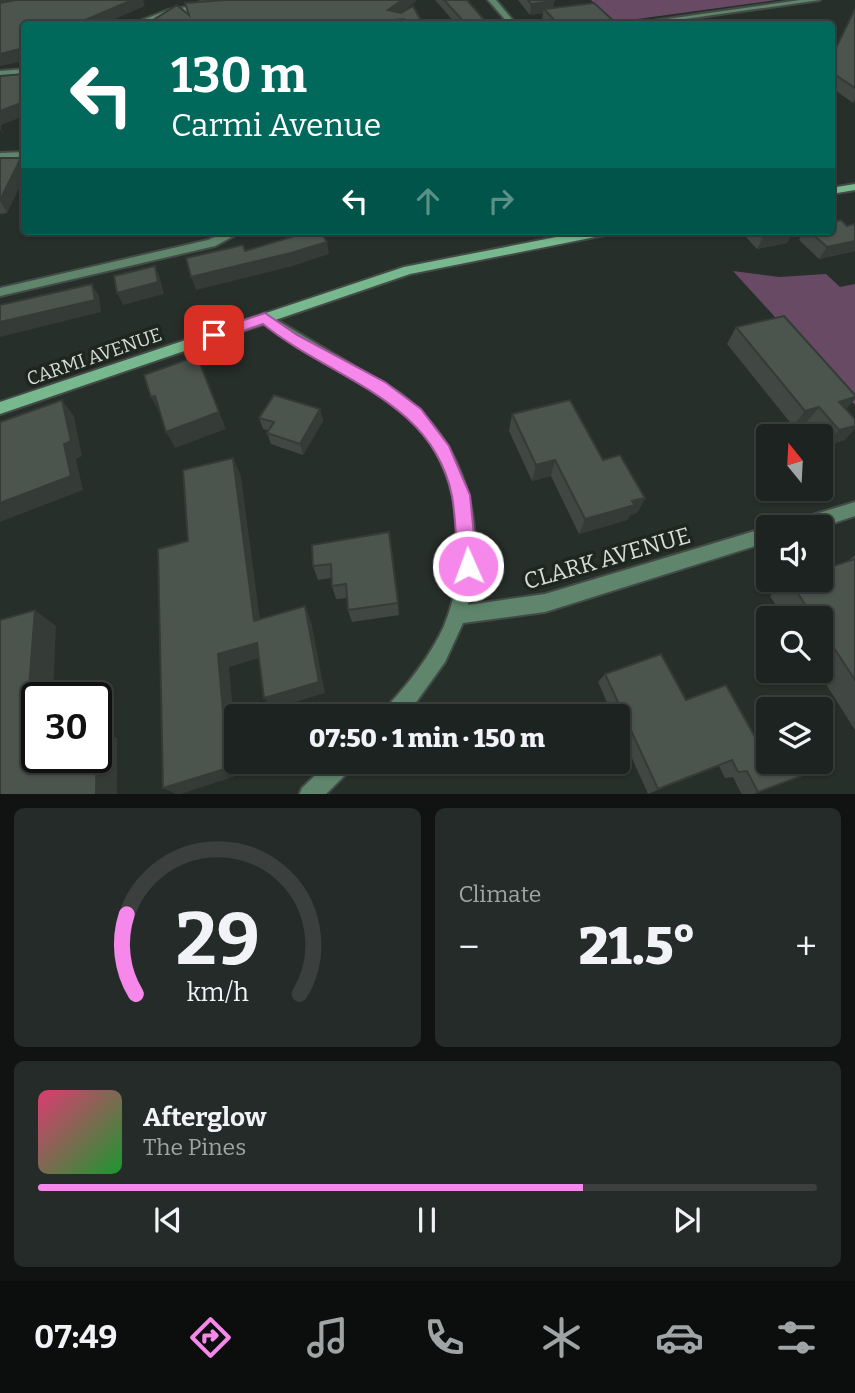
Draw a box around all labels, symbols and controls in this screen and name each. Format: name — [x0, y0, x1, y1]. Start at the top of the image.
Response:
text: 130 m — [171, 46, 307, 105]
icon: left — [56, 49, 147, 140]
text: Carmi Avenue — [171, 106, 381, 144]
icon: left — [336, 182, 374, 220]
icon: ahead — [409, 182, 447, 220]
icon: right — [482, 182, 520, 220]
pin — [184, 305, 244, 365]
icon: arrive — [195, 316, 233, 354]
street label: CARMI AVENUE — [24, 323, 165, 390]
north arrow — [756, 424, 833, 500]
map controls — [756, 424, 833, 774]
button: sound — [756, 515, 833, 592]
street label: CLARK AVENUE — [520, 521, 694, 595]
position arrow — [431, 529, 505, 603]
button: search — [756, 606, 833, 683]
speed limit sign: 30 — [21, 682, 112, 773]
button: layers — [756, 697, 833, 774]
text: 07:50 · 1 min · 150 m — [309, 723, 545, 754]
text: Climate — [459, 880, 541, 908]
text: 29 — [175, 896, 259, 983]
text: 21.5° — [579, 915, 696, 978]
text: − — [459, 924, 479, 970]
text: + — [795, 924, 817, 970]
text: km/h — [186, 977, 249, 1007]
text: Afterglow — [143, 1102, 266, 1133]
text: The Pines — [143, 1133, 246, 1161]
icon: previous — [149, 1201, 187, 1239]
icon: pause — [408, 1201, 446, 1239]
icon: next — [668, 1201, 706, 1239]
icon: directions — [186, 1313, 235, 1362]
icon: music — [303, 1313, 352, 1362]
icon: phone — [420, 1313, 469, 1362]
icon: climate — [537, 1313, 586, 1362]
icon: car — [655, 1313, 704, 1362]
icon: filters — [772, 1313, 821, 1362]
text: 07:49 — [34, 1318, 118, 1356]

